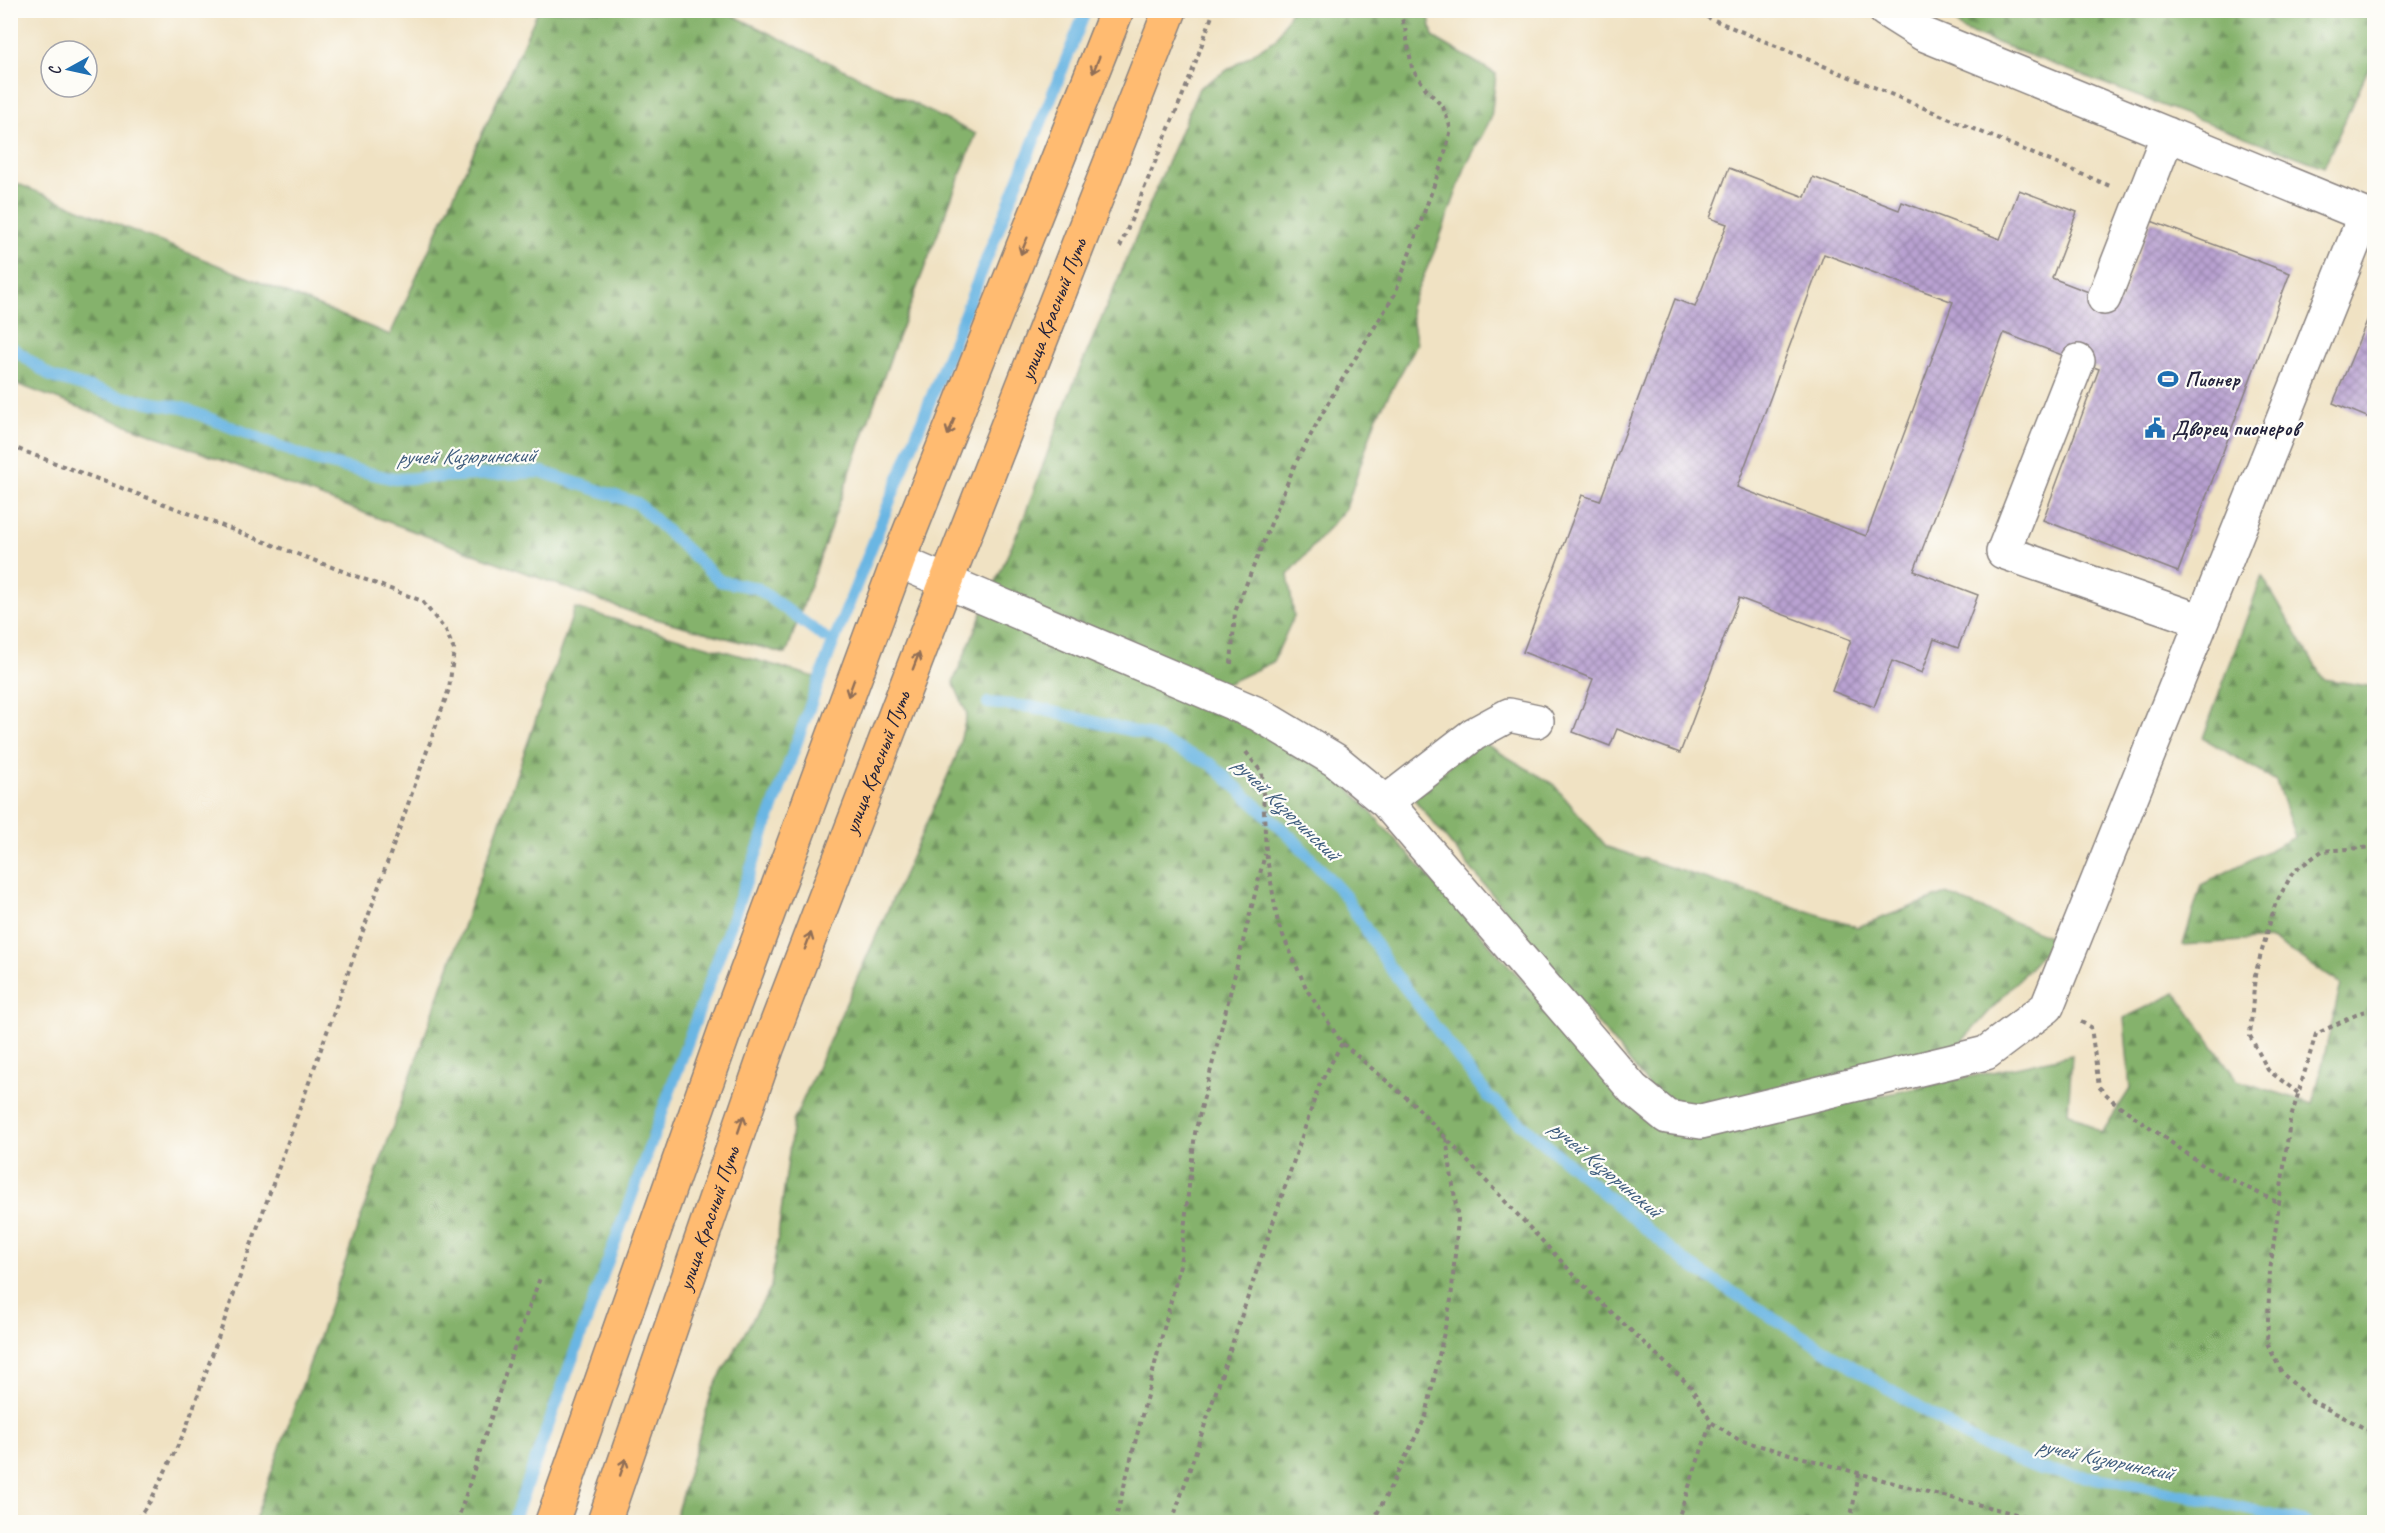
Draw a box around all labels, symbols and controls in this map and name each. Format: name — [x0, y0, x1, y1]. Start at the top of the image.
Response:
north arrow — [39, 39, 99, 99]
one-way arrow — [1090, 55, 1101, 74]
text: С — [44, 64, 66, 76]
street label: улица Красный Путь — [1013, 234, 1093, 386]
one-way arrow — [1017, 236, 1028, 255]
place label: Пионер — [2185, 366, 2241, 392]
sports icon: Пионер — [2156, 367, 2180, 391]
place label: Дворец пионеров — [2172, 415, 2304, 441]
public building icon: Дворец пионеров — [2143, 416, 2167, 440]
one-way arrow — [945, 417, 956, 436]
water label: ручей Кизюринский — [396, 441, 540, 471]
one-way arrow — [911, 652, 922, 671]
one-way arrow — [845, 678, 856, 696]
street label: улица Красный Путь — [837, 687, 916, 839]
water label: ручей Кизюринский — [1226, 750, 1349, 870]
one-way arrow — [804, 932, 815, 951]
water label: ручей Кизюринский — [1543, 1113, 1671, 1227]
one-way arrow — [737, 1115, 748, 1134]
street label: улица Красный Путь — [671, 1142, 746, 1296]
water label: ручей Кизюринский — [2033, 1431, 2180, 1488]
one-way arrow — [618, 1458, 629, 1477]

